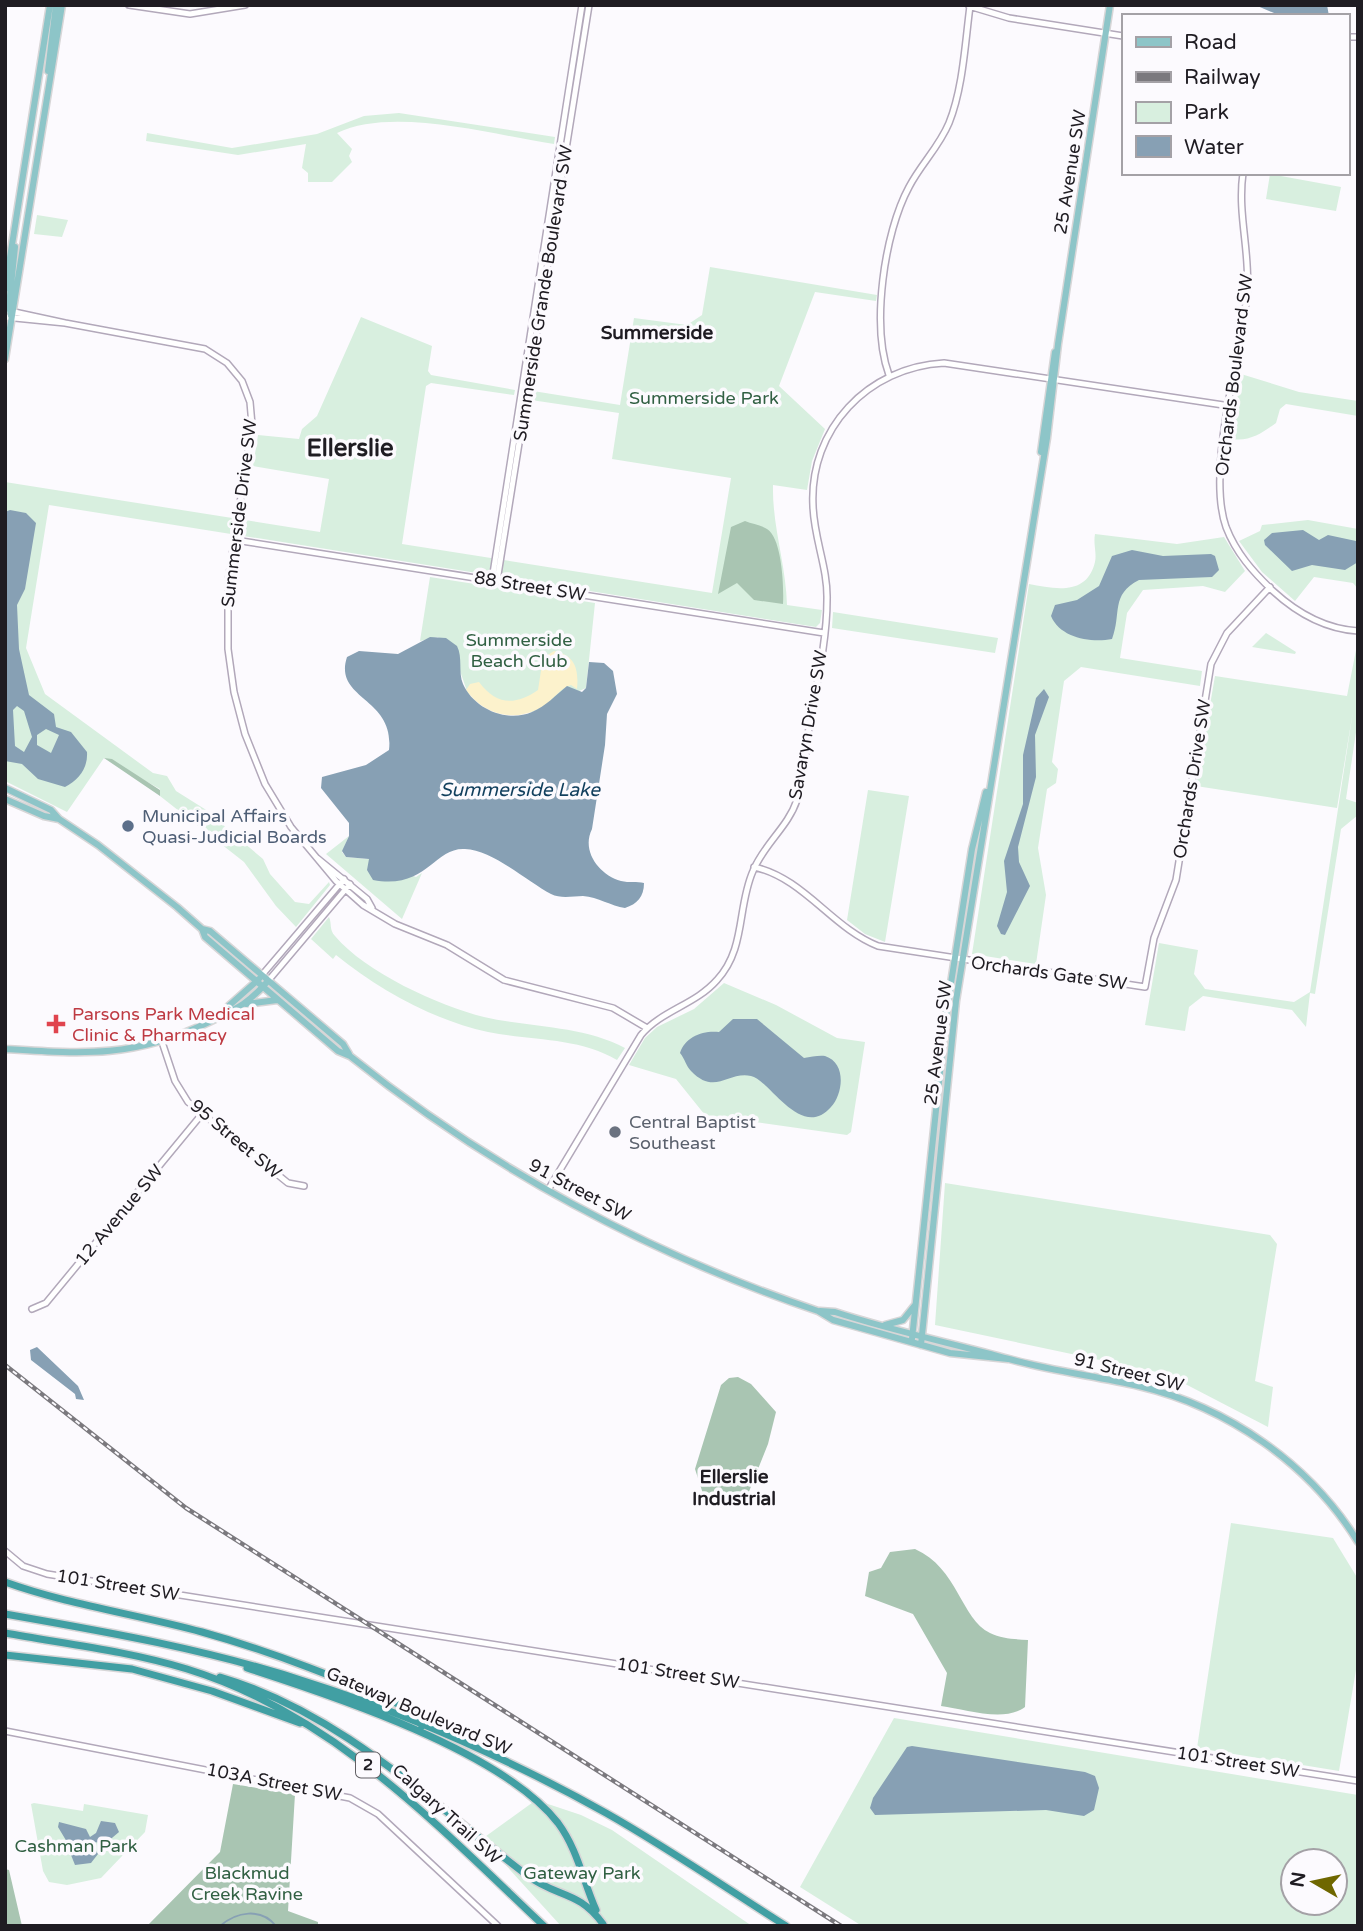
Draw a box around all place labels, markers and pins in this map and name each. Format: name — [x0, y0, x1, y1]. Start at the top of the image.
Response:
place label: Municipal Affairs Quasi-Judicial Boards — [142, 805, 327, 848]
marker: Municipal Affairs Quasi-Judicial Boards — [120, 818, 136, 834]
place label: Parsons Park Medical Clinic & Pharmacy — [72, 1003, 255, 1046]
marker: Parsons Park Medical Clinic & Pharmacy — [46, 1014, 66, 1034]
place label: Central Baptist Southeast — [629, 1111, 756, 1154]
marker: Central Baptist Southeast — [607, 1124, 623, 1140]

